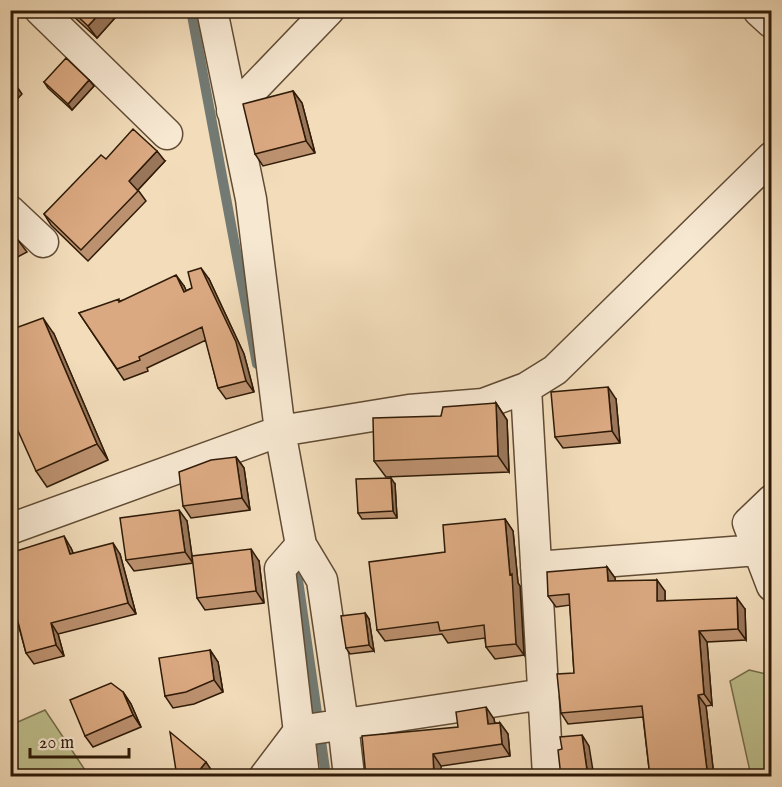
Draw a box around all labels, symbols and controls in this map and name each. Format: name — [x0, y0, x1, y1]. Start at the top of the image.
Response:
scale bar — [30, 721, 129, 759]
text: 20 m — [39, 732, 74, 755]

